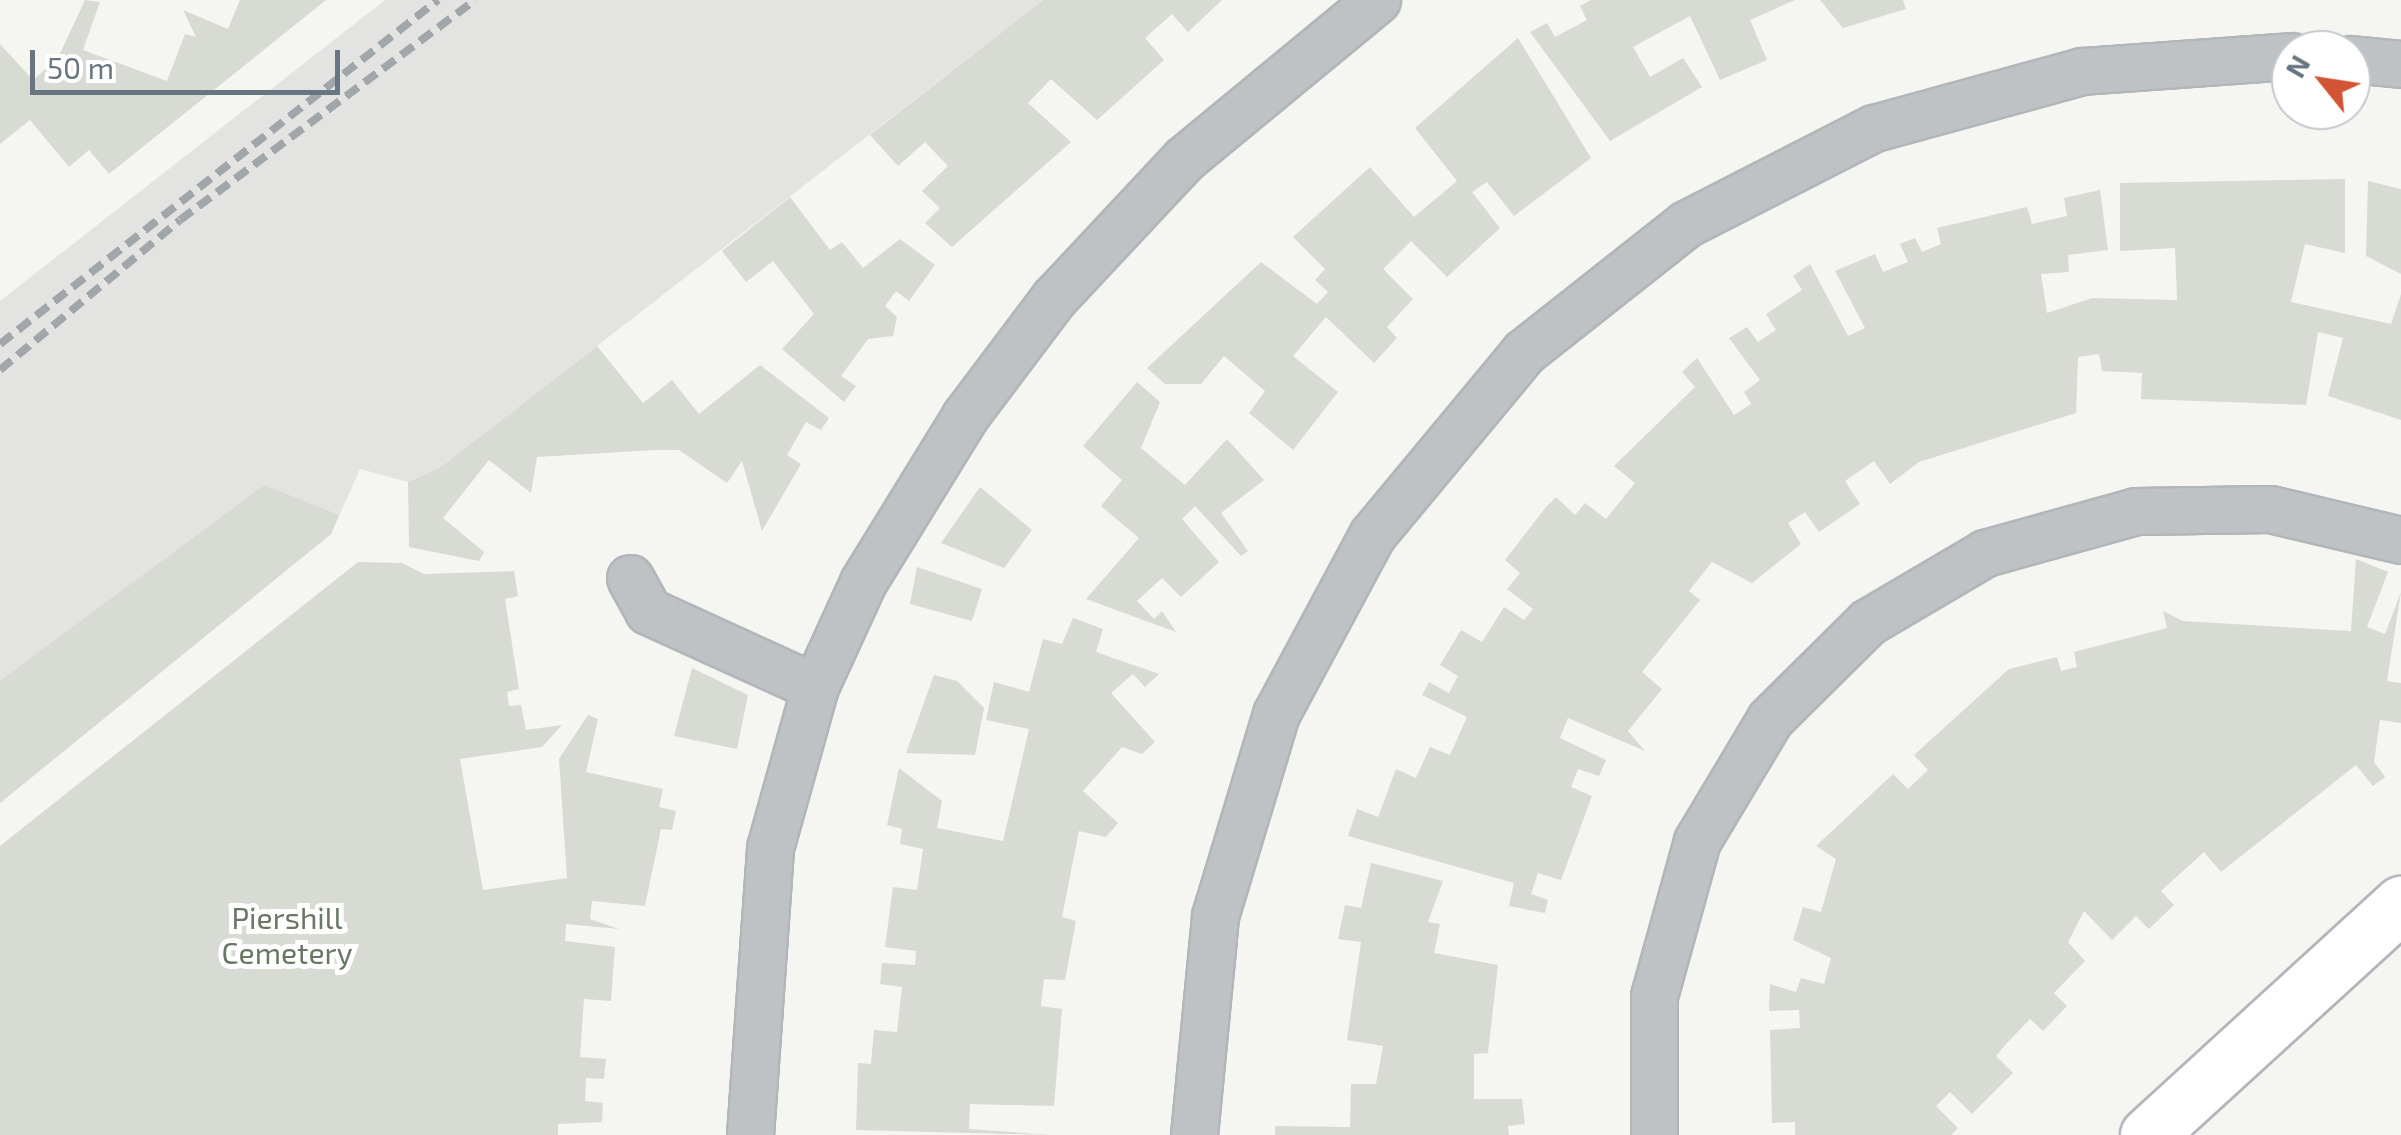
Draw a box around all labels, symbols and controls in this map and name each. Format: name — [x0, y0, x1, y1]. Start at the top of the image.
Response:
scale bar — [35, 30, 345, 92]
north arrow — [2271, 30, 2371, 130]
text: 50 m — [47, 49, 114, 85]
text: N — [2277, 49, 2317, 83]
park label: Piershill Cemetery — [221, 899, 353, 970]

